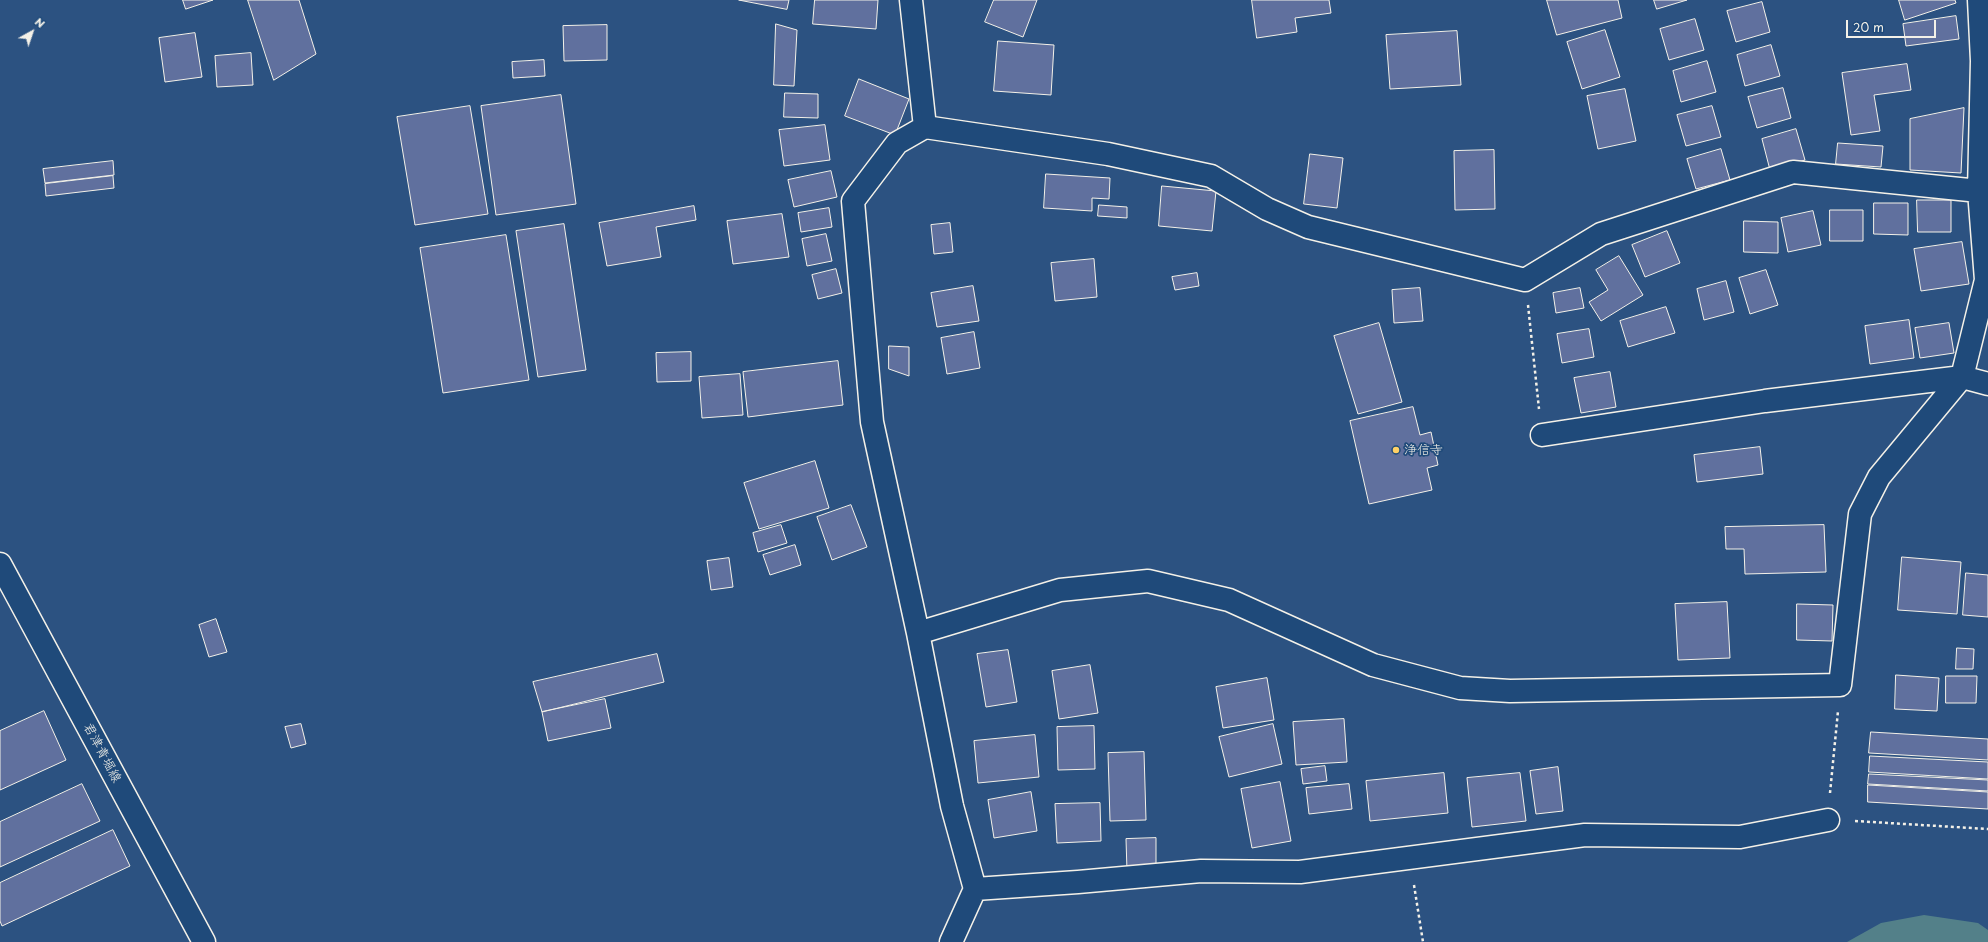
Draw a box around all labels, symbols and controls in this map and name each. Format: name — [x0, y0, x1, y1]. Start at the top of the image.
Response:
north arrow — [12, 12, 52, 52]
scale bar — [1848, 12, 1938, 38]
text: N — [31, 13, 49, 32]
text: 20 m — [1853, 18, 1884, 36]
place label: 浄信寺 — [1404, 442, 1443, 458]
marker: 浄信寺 — [1391, 445, 1401, 455]
street label: 君津青堀線 — [80, 721, 124, 785]

